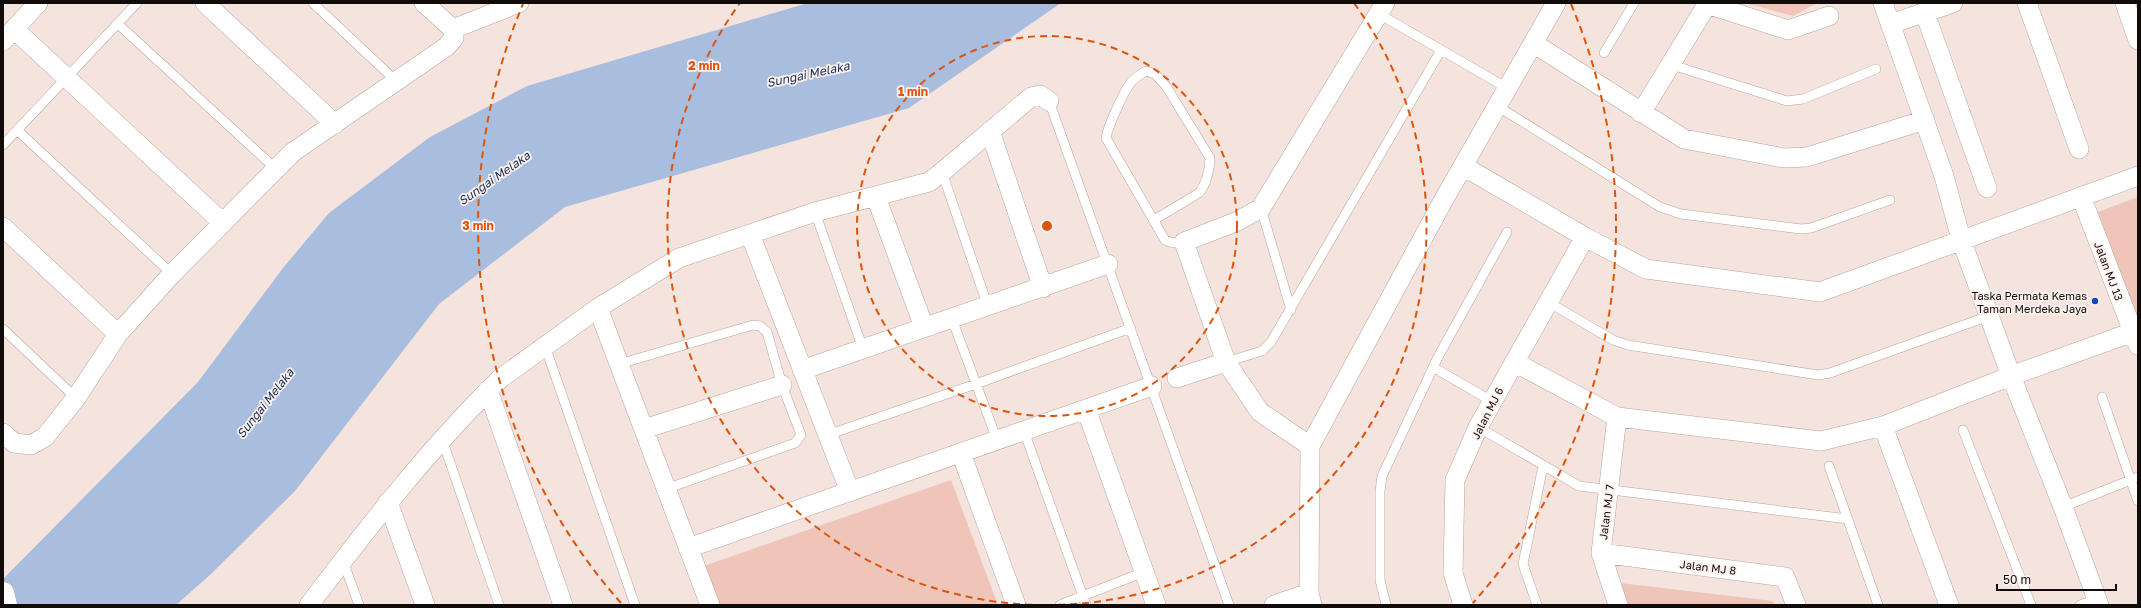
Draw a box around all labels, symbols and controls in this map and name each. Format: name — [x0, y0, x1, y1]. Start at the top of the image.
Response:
text: 2 min — [688, 58, 720, 73]
water label: Sungai Melaka — [765, 58, 852, 90]
text: 1 min — [898, 84, 928, 99]
water label: Sungai Melaka — [455, 147, 534, 208]
text: 3 min — [462, 218, 494, 233]
centre of rings — [1040, 219, 1054, 233]
street label: Jalan MJ 13 — [2092, 240, 2126, 302]
place label: Taska Permata Kemas Taman Merdeka Jaya — [1972, 289, 2087, 315]
marker: Taska Permata Kemas Taman Merdeka Jaya — [2090, 296, 2100, 306]
water label: Sungai Melaka — [233, 364, 298, 441]
street label: Jalan MJ 6 — [1468, 385, 1506, 441]
street label: Jalan MJ 7 — [1596, 483, 1616, 540]
street label: Jalan MJ 8 — [1679, 557, 1737, 577]
scale bar — [1997, 566, 2116, 592]
text: 50 m — [2003, 572, 2031, 587]

